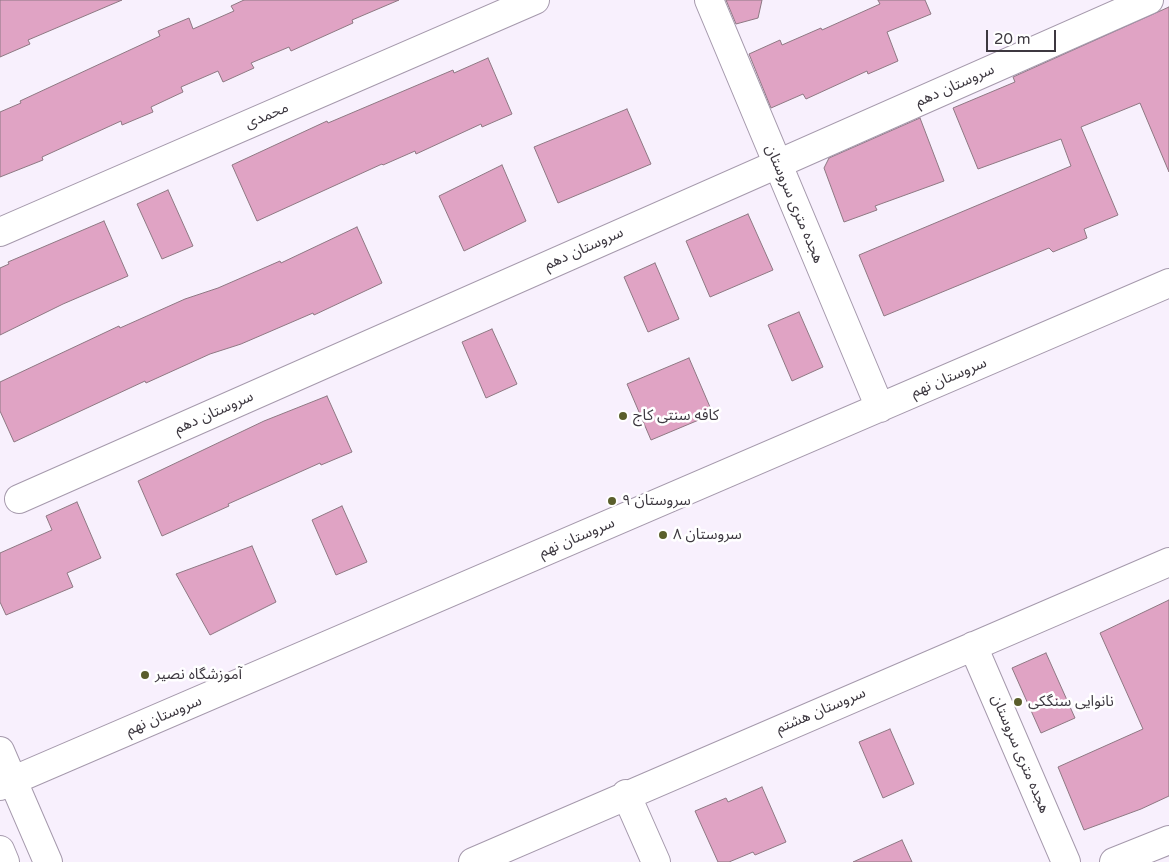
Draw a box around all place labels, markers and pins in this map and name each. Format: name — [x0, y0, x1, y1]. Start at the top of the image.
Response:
place label: کافه سنتی کاج — [633, 407, 719, 425]
marker: کافه سنتی کاج — [617, 410, 629, 422]
place label: سروستان ٩ — [622, 492, 691, 510]
marker: سروستان ٩ — [606, 495, 618, 507]
place label: سروستان ٨ — [673, 526, 742, 544]
marker: سروستان ٨ — [657, 529, 669, 541]
place label: آموزشگاه نصیر — [155, 666, 242, 684]
marker: آموزشگاه نصیر — [139, 669, 151, 681]
place label: نانوایی سنگکی — [1028, 693, 1114, 711]
marker: نانوایی سنگکی — [1012, 696, 1024, 708]

